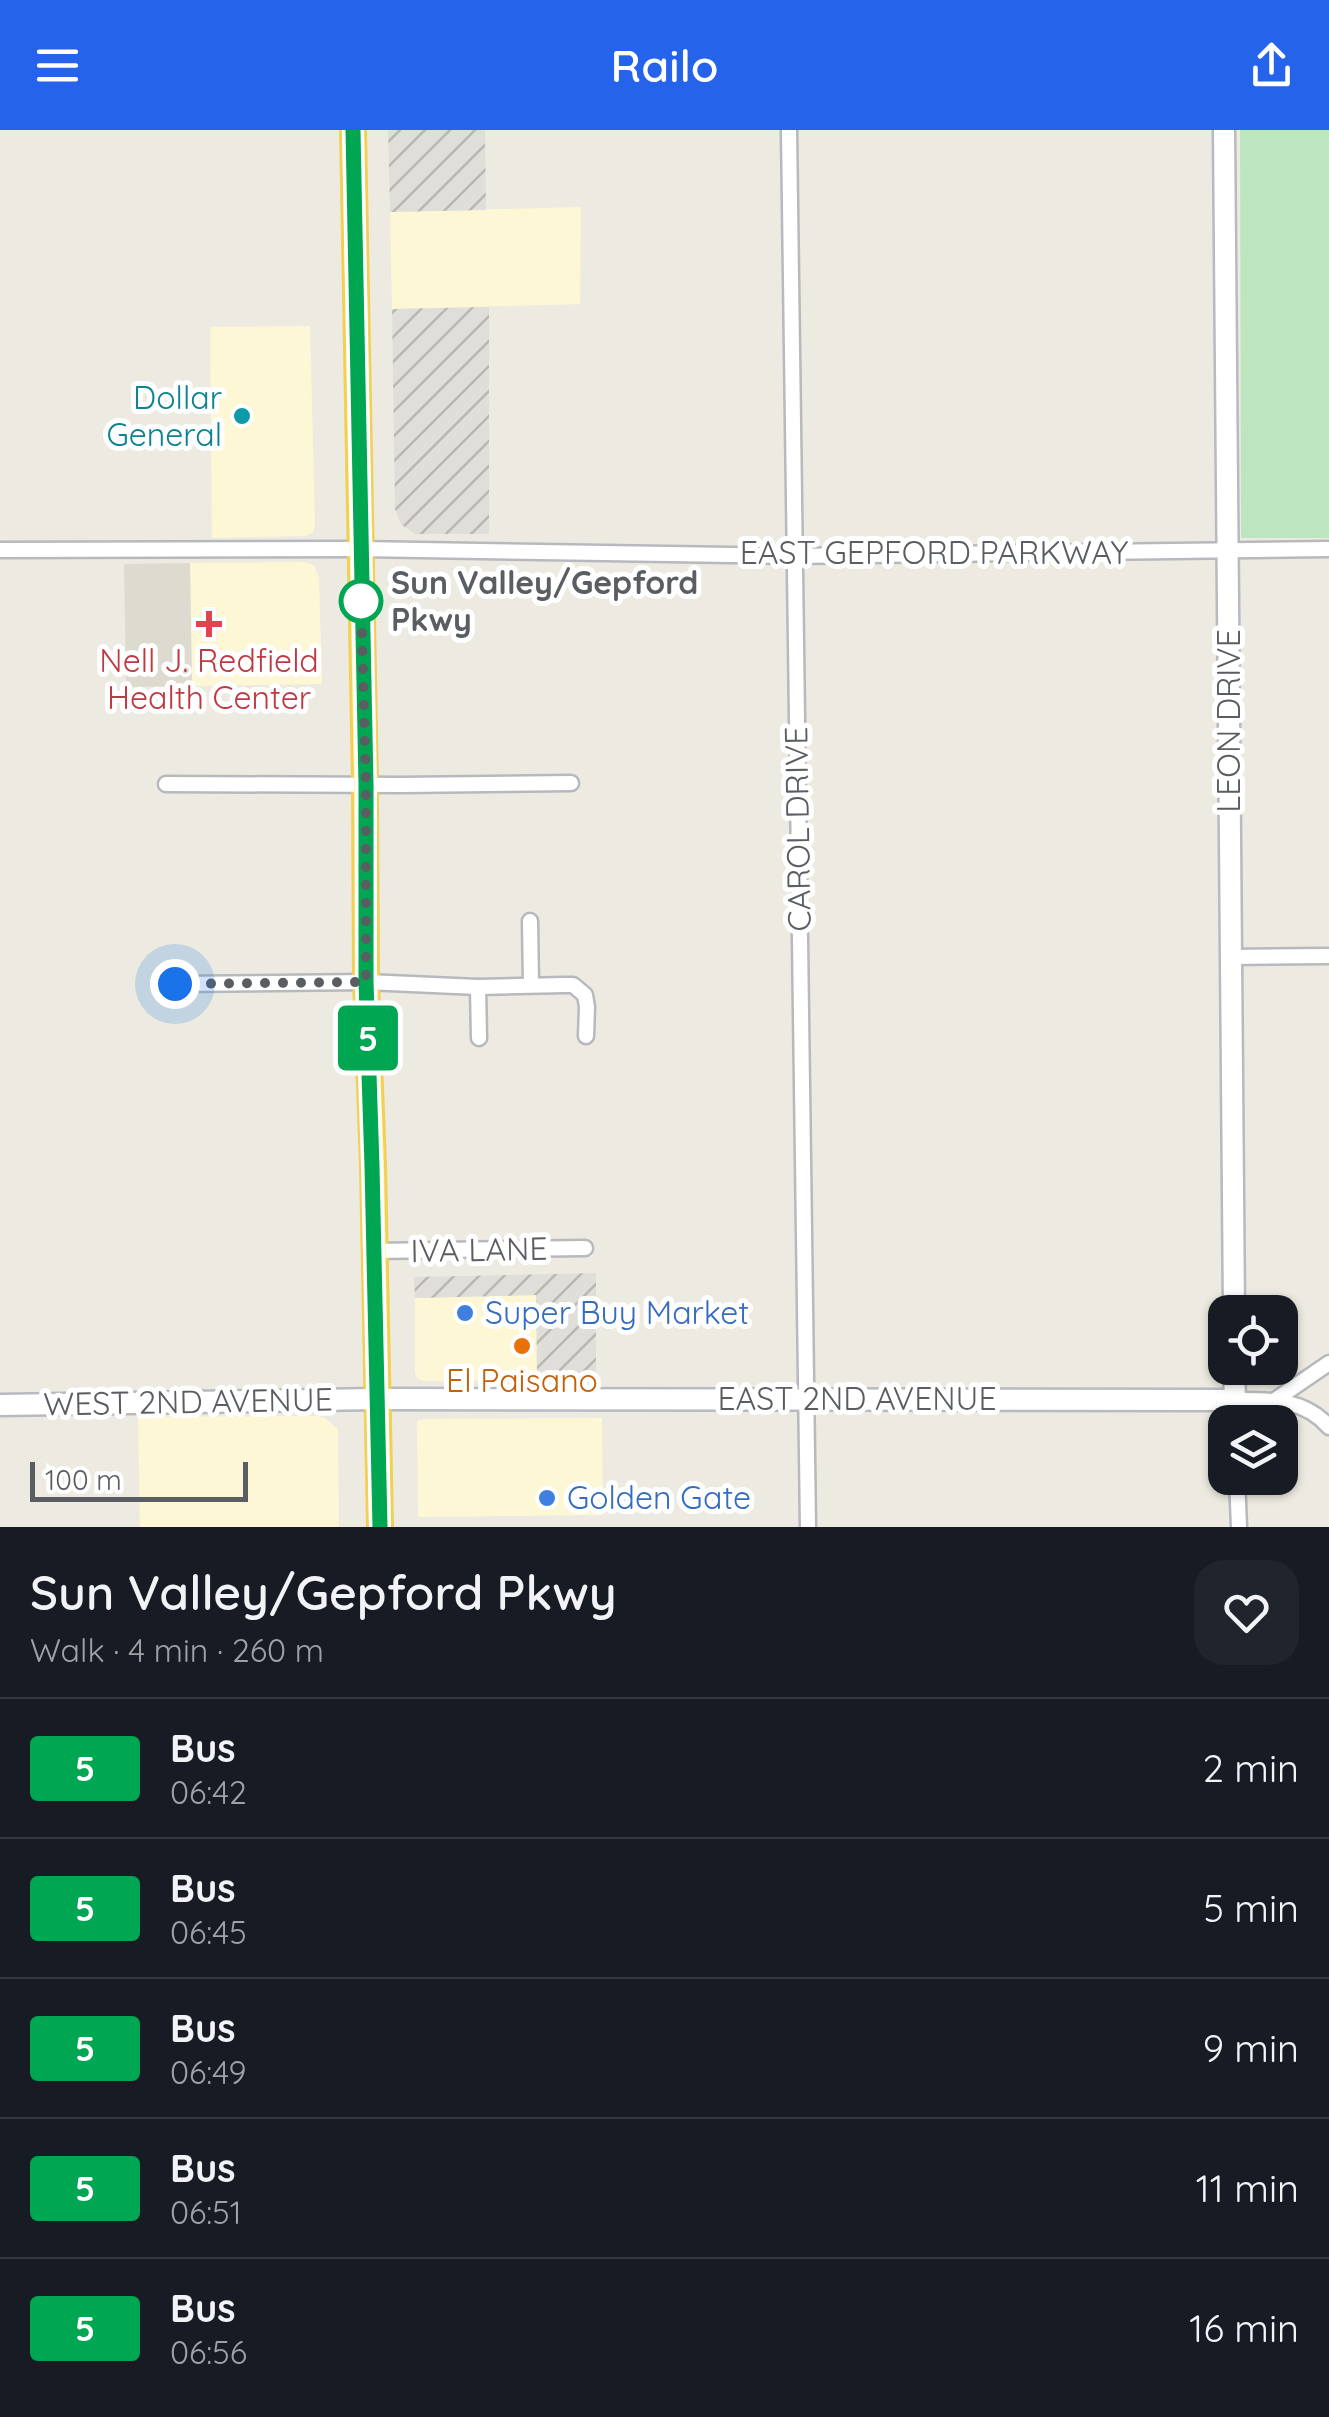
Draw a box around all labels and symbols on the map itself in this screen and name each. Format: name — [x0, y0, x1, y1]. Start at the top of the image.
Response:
place label: Dollar General — [106, 377, 222, 454]
marker: Dollar General — [231, 405, 253, 427]
street label: EAST GEPFORD PARKWAY — [740, 532, 1128, 572]
place label: Sun Valley/Gepford Pkwy — [391, 562, 698, 639]
marker: Sun Valley/Gepford Pkwy — [340, 580, 382, 622]
marker: Nell J. Redfield Health Center — [196, 611, 222, 637]
street label: LEON DRIVE — [1208, 629, 1248, 813]
place label: Nell J. Redfield Health Center — [99, 640, 319, 717]
street label: CAROL DRIVE — [775, 726, 819, 932]
your location — [150, 959, 200, 1009]
line badge: 5 — [336, 1006, 400, 1070]
street label: IVA LANE — [410, 1228, 548, 1270]
place label: Super Buy Market — [485, 1292, 749, 1332]
marker: Super Buy Market — [454, 1302, 476, 1324]
marker: El Paisano — [511, 1335, 533, 1357]
place label: El Paisano — [446, 1360, 598, 1400]
street label: WEST 2ND AVENUE — [43, 1378, 333, 1424]
street label: EAST 2ND AVENUE — [717, 1378, 997, 1418]
scale bar — [30, 1457, 248, 1502]
place label: Golden Gate — [567, 1477, 751, 1517]
marker: Golden Gate — [536, 1487, 558, 1509]

